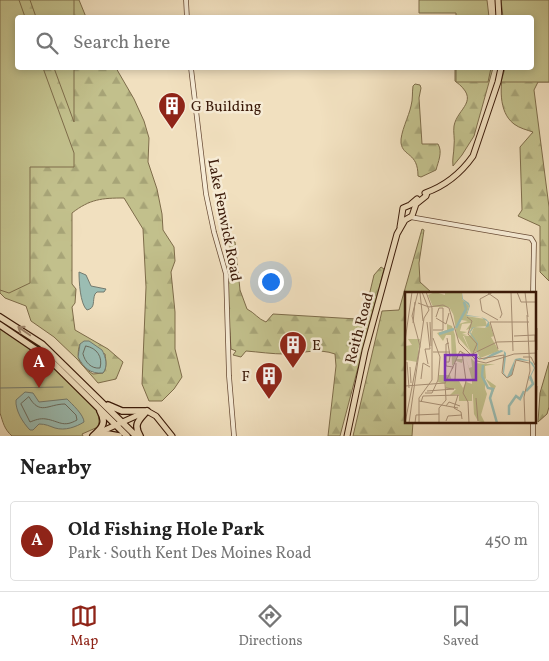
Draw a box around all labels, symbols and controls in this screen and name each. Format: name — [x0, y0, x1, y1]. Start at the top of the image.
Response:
search box — [15, 15, 534, 70]
icon: search — [33, 29, 61, 57]
text: Search here — [73, 30, 170, 56]
building icon: G Building — [157, 91, 187, 130]
place label: G Building — [191, 97, 262, 118]
street label: Lake Fenwick Road — [201, 157, 246, 283]
your location — [258, 269, 284, 295]
street label: Reith Road — [341, 291, 380, 366]
inset map — [405, 292, 536, 423]
one-way arrow — [17, 326, 31, 337]
building icon: E — [278, 330, 308, 369]
place label: E — [312, 336, 321, 357]
pin: A — [23, 347, 55, 388]
building icon: F — [254, 361, 284, 400]
place label: F — [242, 367, 250, 388]
text: Nearby — [20, 454, 91, 483]
text: Old Fishing Hole Park — [68, 517, 265, 543]
text: A — [31, 530, 43, 552]
text: 450 m — [485, 530, 528, 552]
text: Park · South Kent Des Moines Road — [68, 543, 312, 565]
tab: Map — [70, 602, 98, 651]
tab: Directions — [238, 602, 303, 651]
tab: Saved — [443, 602, 479, 651]

